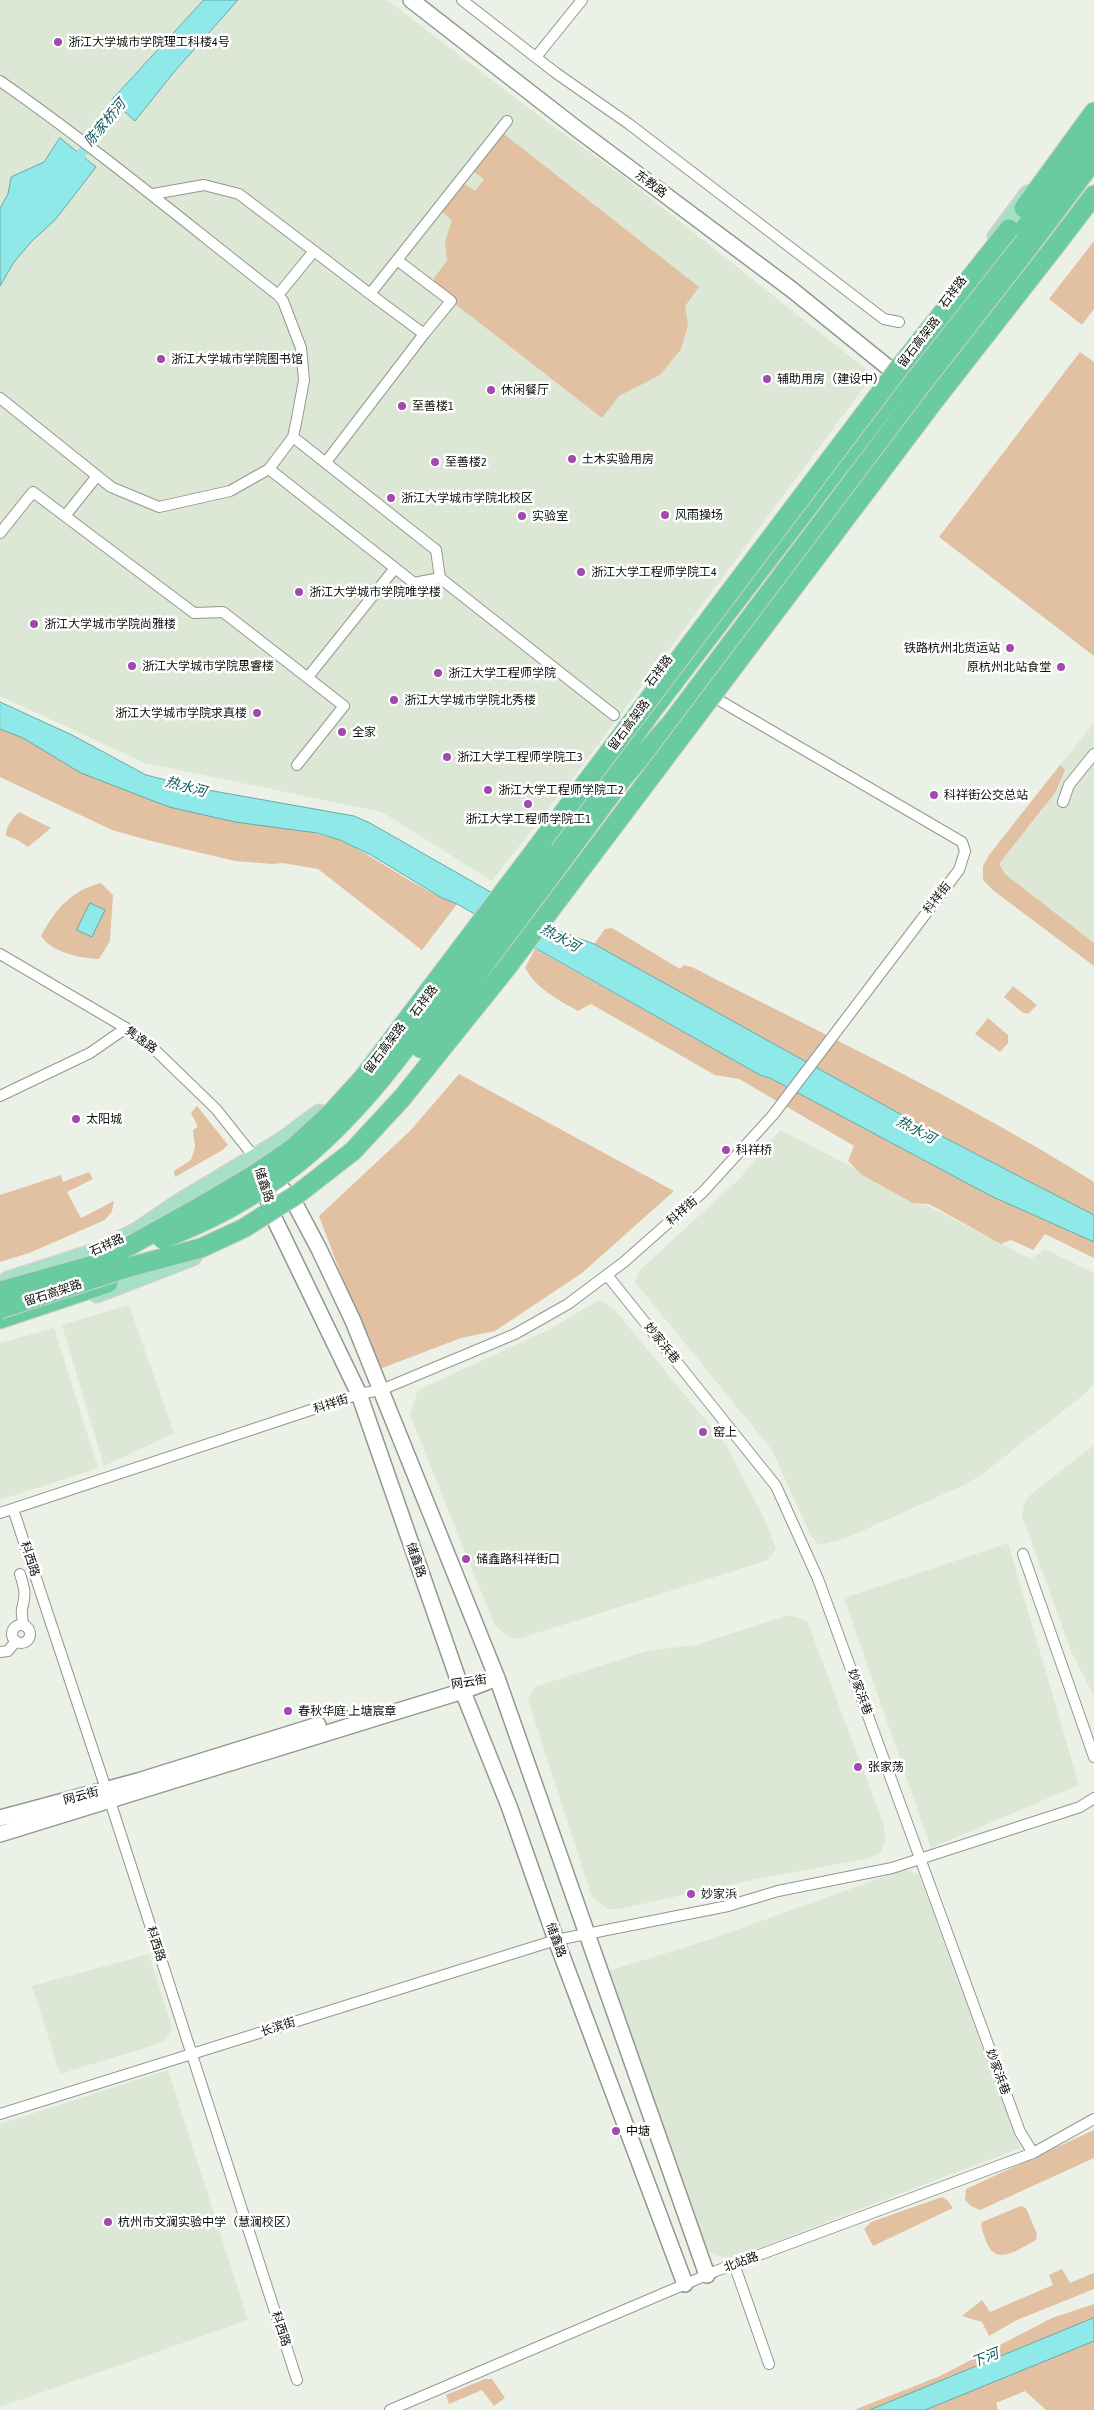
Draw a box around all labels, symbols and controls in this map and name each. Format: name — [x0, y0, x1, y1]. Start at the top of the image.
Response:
place label: 浙江大学城市学院理工科楼4号 — [68, 35, 230, 49]
marker: 浙江大学城市学院理工科楼4号 — [52, 36, 64, 48]
water label: 陈家桥河 — [81, 96, 129, 150]
street label: 东教路 — [632, 167, 670, 201]
street label: 石祥路 — [936, 273, 970, 311]
street label: 留石高架路 — [895, 314, 943, 370]
place label: 浙江大学城市学院图书馆 — [171, 352, 303, 366]
marker: 浙江大学城市学院图书馆 — [155, 353, 167, 365]
place label: 辅助用房（建设中） — [777, 372, 885, 386]
marker: 辅助用房（建设中） — [761, 373, 773, 385]
place label: 休闲餐厅 — [501, 383, 549, 397]
marker: 休闲餐厅 — [485, 384, 497, 396]
place label: 至善楼1 — [412, 399, 454, 413]
marker: 至善楼1 — [396, 400, 408, 412]
place label: 土木实验用房 — [582, 452, 654, 466]
marker: 土木实验用房 — [566, 453, 578, 465]
place label: 至善楼2 — [445, 455, 487, 469]
marker: 至善楼2 — [429, 456, 441, 468]
place label: 浙江大学城市学院北校区 — [401, 491, 533, 505]
marker: 浙江大学城市学院北校区 — [385, 492, 397, 504]
place label: 风雨操场 — [675, 508, 723, 522]
place label: 实验室 — [532, 509, 568, 523]
marker: 风雨操场 — [659, 509, 671, 521]
marker: 实验室 — [516, 510, 528, 522]
place label: 浙江大学工程师学院工4 — [591, 565, 717, 579]
marker: 浙江大学工程师学院工4 — [575, 566, 587, 578]
place label: 浙江大学城市学院唯学楼 — [309, 585, 441, 599]
marker: 浙江大学城市学院唯学楼 — [293, 586, 305, 598]
place label: 浙江大学城市学院尚雅楼 — [44, 617, 176, 631]
marker: 浙江大学城市学院尚雅楼 — [28, 618, 40, 630]
place label: 铁路杭州北货运站 — [904, 641, 1000, 655]
marker: 铁路杭州北货运站 — [1004, 642, 1016, 654]
street label: 石祥路 — [642, 652, 676, 690]
place label: 浙江大学城市学院思睿楼 — [142, 659, 274, 673]
marker: 浙江大学城市学院思睿楼 — [126, 660, 138, 672]
place label: 原杭州北站食堂 — [967, 660, 1051, 674]
marker: 原杭州北站食堂 — [1055, 661, 1067, 673]
place label: 浙江大学工程师学院 — [448, 666, 556, 680]
marker: 浙江大学工程师学院 — [432, 667, 444, 679]
place label: 浙江大学城市学院北秀楼 — [404, 693, 536, 707]
marker: 浙江大学城市学院北秀楼 — [388, 694, 400, 706]
street label: 留石高架路 — [605, 697, 653, 753]
place label: 浙江大学城市学院求真楼 — [115, 706, 247, 720]
marker: 浙江大学城市学院求真楼 — [251, 707, 263, 719]
place label: 全家 — [352, 725, 376, 739]
marker: 全家 — [336, 726, 348, 738]
place label: 浙江大学工程师学院工3 — [457, 750, 583, 764]
marker: 浙江大学工程师学院工3 — [441, 751, 453, 763]
water label: 热水河 — [164, 773, 208, 801]
place label: 浙江大学工程师学院工2 — [498, 783, 624, 797]
marker: 浙江大学工程师学院工2 — [482, 784, 494, 796]
place label: 科祥街公交总站 — [944, 788, 1028, 802]
marker: 科祥街公交总站 — [928, 789, 940, 801]
marker: 浙江大学工程师学院工1 — [522, 798, 534, 810]
place label: 浙江大学工程师学院工1 — [465, 812, 591, 826]
street label: 科祥街 — [920, 879, 954, 917]
water label: 热水河 — [538, 920, 582, 956]
street label: 石祥路 — [407, 982, 441, 1020]
street label: 留石高架路 — [361, 1020, 409, 1076]
street label: 隽逸路 — [122, 1024, 160, 1056]
place label: 太阳城 — [86, 1112, 122, 1126]
marker: 太阳城 — [70, 1113, 82, 1125]
water label: 热水河 — [894, 1113, 938, 1147]
place label: 科祥桥 — [736, 1143, 772, 1157]
marker: 科祥桥 — [720, 1144, 732, 1156]
street label: 储鑫路 — [252, 1166, 276, 1204]
street label: 科祥街 — [664, 1194, 700, 1228]
street label: 石祥路 — [88, 1231, 126, 1259]
street label: 留石高架路 — [22, 1277, 84, 1309]
street label: 妙家浜巷 — [641, 1320, 683, 1366]
street label: 科祥街 — [312, 1392, 350, 1416]
place label: 窑上 — [713, 1425, 737, 1439]
marker: 窑上 — [697, 1426, 709, 1438]
street label: 科西路 — [18, 1540, 42, 1578]
street label: 储鑫路 — [403, 1541, 429, 1579]
place label: 储鑫路科祥街口 — [476, 1552, 560, 1566]
marker: 储鑫路科祥街口 — [460, 1553, 472, 1565]
street label: 妙家浜巷 — [845, 1667, 875, 1717]
street label: 网云街 — [450, 1672, 488, 1692]
place label: 春秋华庭·上塘宸章 — [298, 1704, 397, 1718]
marker: 春秋华庭·上塘宸章 — [282, 1705, 294, 1717]
place label: 张家荡 — [868, 1760, 904, 1774]
marker: 张家荡 — [852, 1761, 864, 1773]
street label: 网云街 — [62, 1784, 100, 1808]
place label: 妙家浜 — [701, 1887, 737, 1901]
marker: 妙家浜 — [685, 1888, 697, 1900]
street label: 储鑫路 — [543, 1921, 569, 1959]
street label: 科西路 — [144, 1925, 168, 1963]
street label: 长滨街 — [259, 2015, 297, 2039]
street label: 妙家浜巷 — [983, 2047, 1013, 2097]
place label: 中塘 — [626, 2124, 650, 2138]
marker: 中塘 — [610, 2125, 622, 2137]
place label: 杭州市文澜实验中学（慧澜校区） — [118, 2215, 298, 2229]
marker: 杭州市文澜实验中学（慧澜校区） — [102, 2216, 114, 2228]
street label: 北站路 — [722, 2249, 760, 2275]
street label: 科西路 — [269, 2310, 293, 2348]
water label: 下河 — [969, 2345, 1001, 2371]

